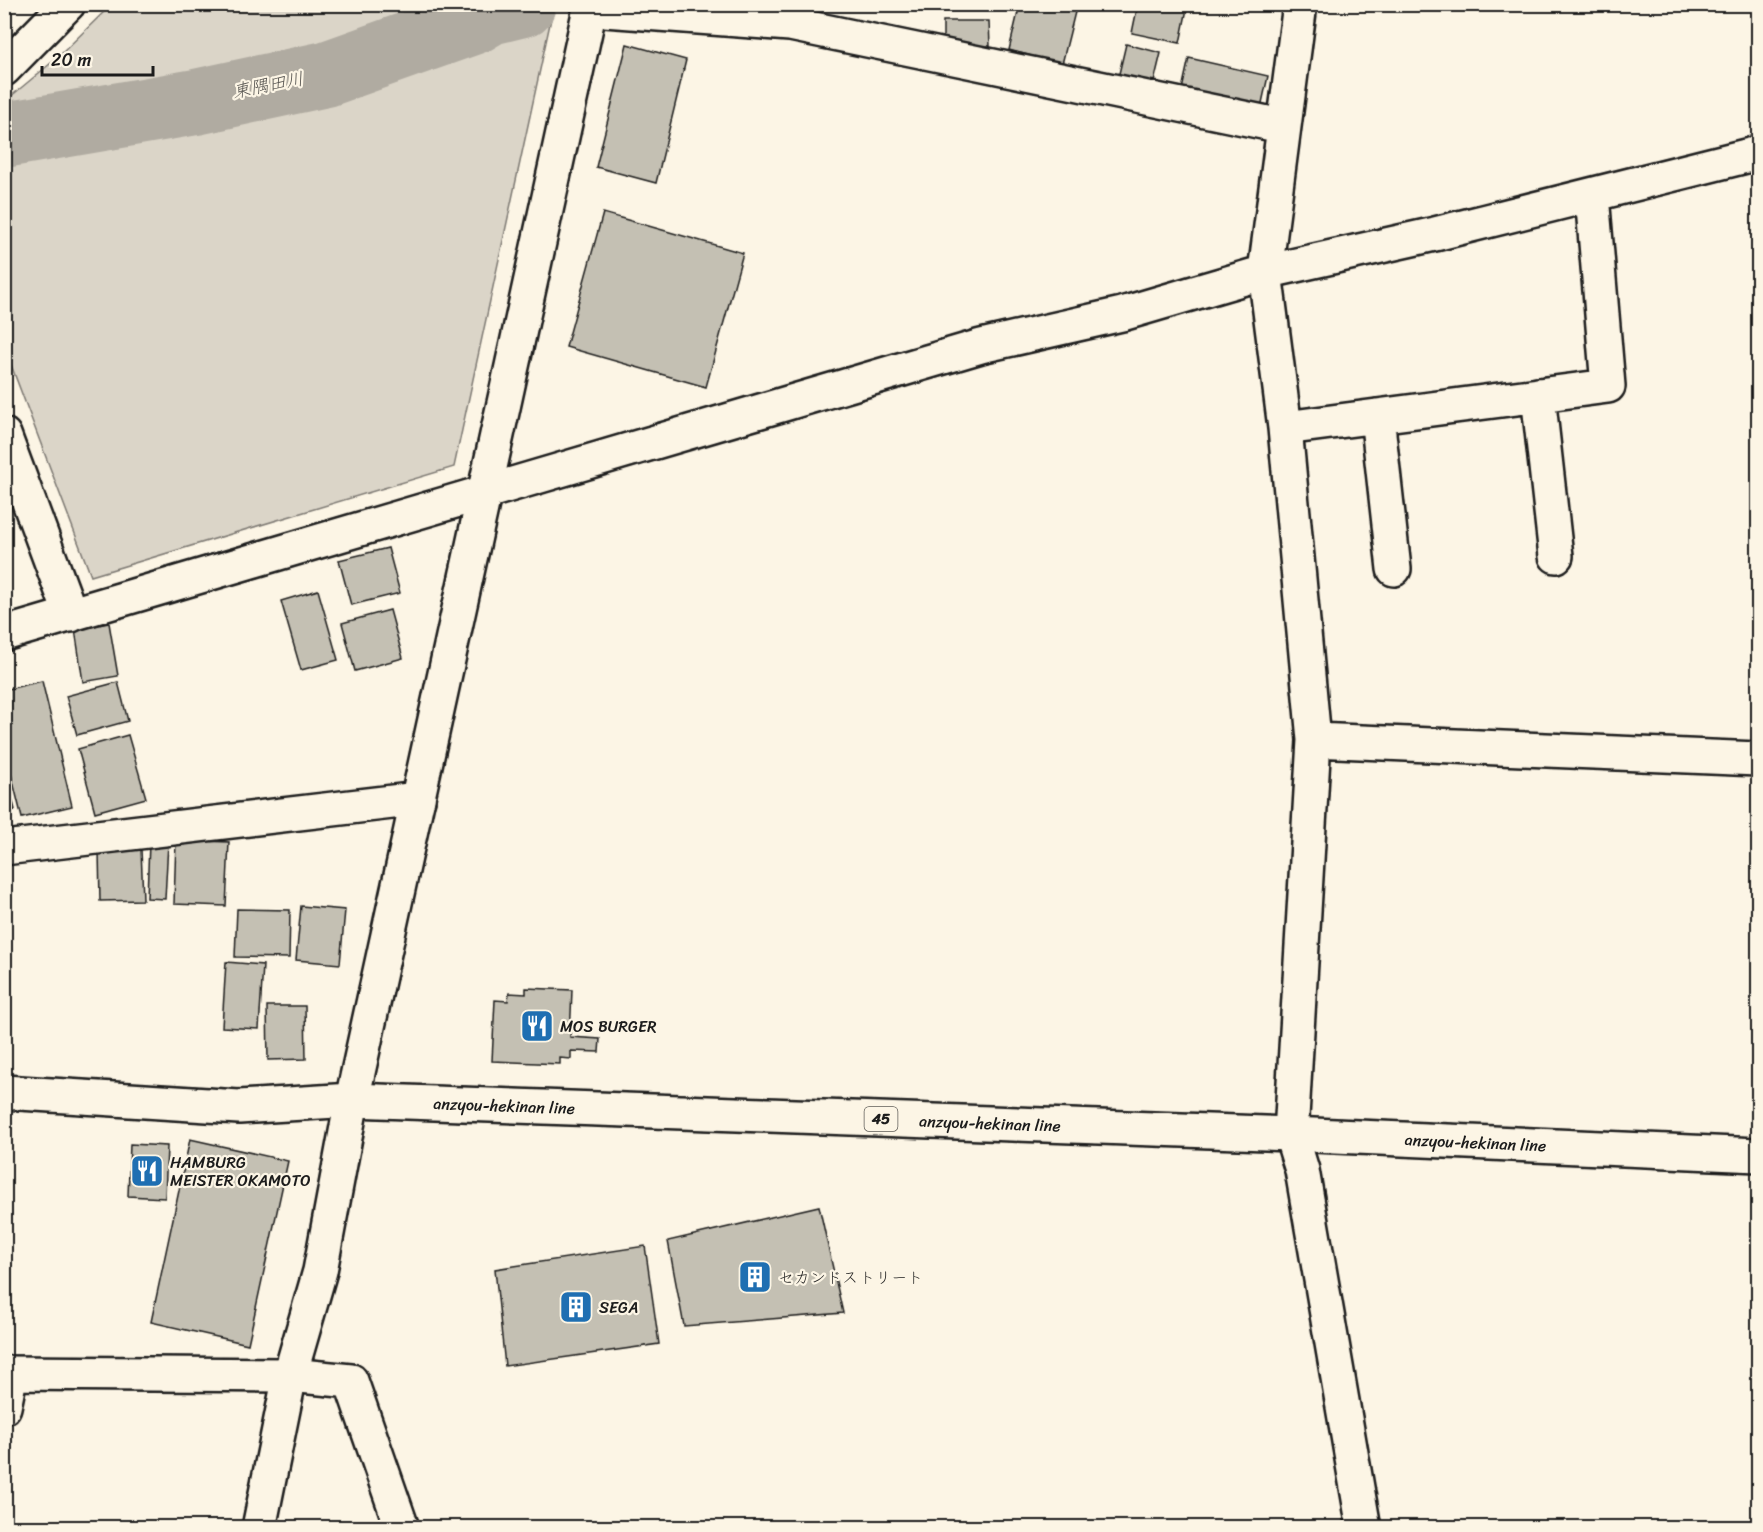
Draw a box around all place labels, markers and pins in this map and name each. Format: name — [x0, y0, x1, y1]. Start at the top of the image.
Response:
restaurant icon: MOS BURGER — [519, 1008, 555, 1044]
place label: MOS BURGER — [560, 1012, 657, 1041]
place label: HAMBURG MEISTER OKAMOTO — [170, 1148, 311, 1195]
restaurant icon: HAMBURG MEISTER OKAMOTO — [129, 1153, 165, 1189]
building icon: セカンドストリート — [737, 1259, 773, 1295]
place label: セカンドストリート — [778, 1263, 923, 1292]
building icon: SEGA — [558, 1289, 594, 1325]
place label: SEGA — [599, 1293, 638, 1322]

